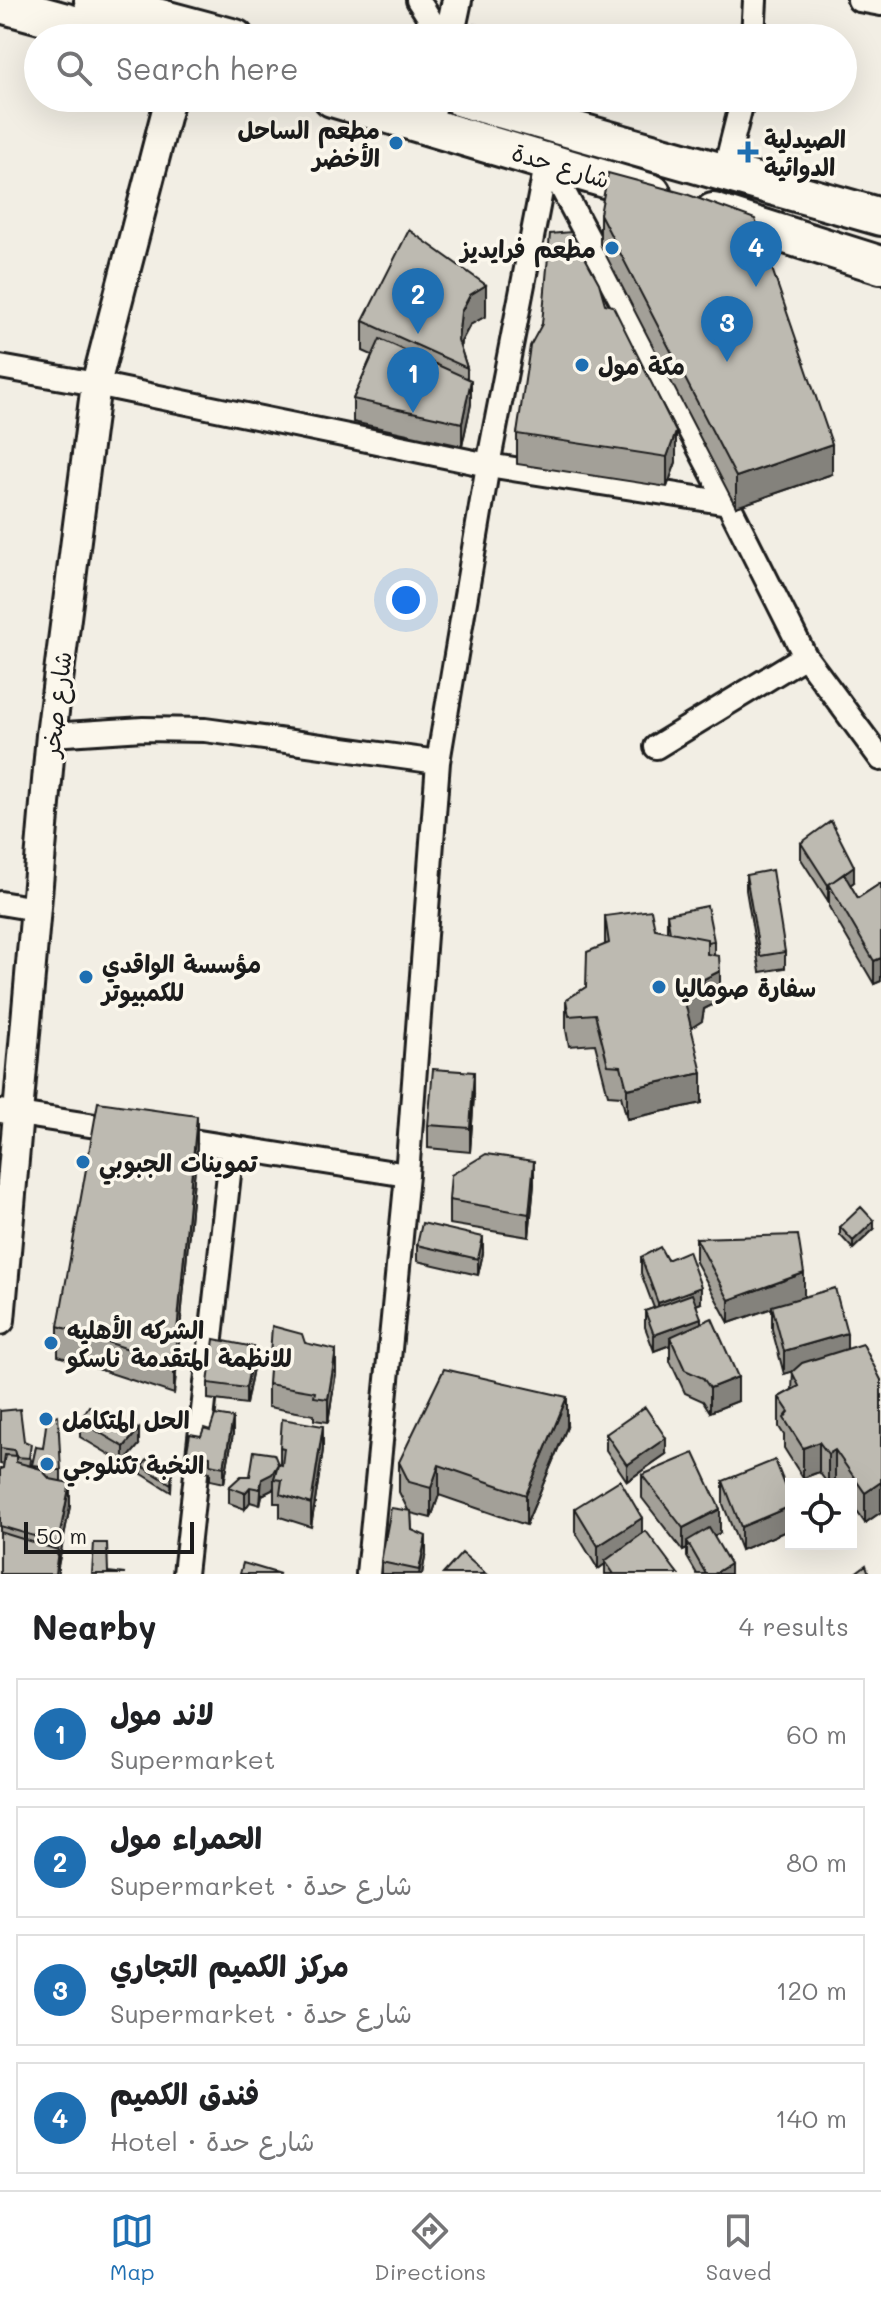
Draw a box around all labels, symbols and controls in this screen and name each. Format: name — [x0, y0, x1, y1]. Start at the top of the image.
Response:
search box — [24, 24, 857, 112]
icon: search — [52, 46, 96, 90]
text: Search here — [116, 48, 299, 88]
place label: مطعم الساحل الأخضر — [237, 114, 380, 173]
place label: الصيدلية الدوائية — [764, 123, 846, 183]
marker: مطعم الساحل الأخضر — [387, 134, 405, 152]
street label: شارع حدة — [508, 136, 614, 197]
marker: الصيدلية الدوائية — [739, 143, 757, 161]
pin: 4 — [730, 221, 782, 287]
place label: مطعم فرايديز — [459, 233, 596, 268]
marker: مطعم فرايديز — [603, 239, 621, 257]
pin: 2 — [392, 268, 444, 334]
pin: 3 — [701, 296, 753, 362]
pin: 1 — [387, 347, 439, 413]
place label: مكة مول — [598, 350, 685, 382]
marker: مكة مول — [573, 356, 591, 374]
your location — [386, 580, 426, 620]
street label: شارع صخر — [34, 650, 81, 761]
place label: مؤسسة الواقدي للكمبيوتر — [100, 948, 261, 1008]
marker: مؤسسة الواقدي للكمبيوتر — [77, 968, 95, 986]
place label: سفارة صوماليا — [675, 972, 816, 1005]
marker: سفارة صوماليا — [650, 978, 668, 996]
place label: تموينات الجبوبي — [99, 1147, 258, 1185]
marker: تموينات الجبوبي — [74, 1153, 92, 1171]
place label: الشركه الأهليه للانظمة المتقدمة ناسكو — [65, 1314, 292, 1374]
marker: الشركه الأهليه للانظمة المتقدمة ناسكو — [42, 1334, 60, 1352]
place label: الحل المتكامل — [62, 1404, 190, 1435]
marker: الحل المتكامل — [37, 1410, 55, 1428]
place label: النخبة تكنلوجي — [63, 1449, 204, 1487]
marker: النخبة تكنلوجي — [38, 1455, 56, 1473]
map controls — [785, 1478, 857, 1550]
button: locate — [785, 1478, 857, 1550]
scale bar — [24, 1518, 194, 1554]
text: 50 m — [36, 1521, 87, 1550]
text: Nearby — [32, 1604, 157, 1649]
text: 4 results — [739, 1609, 849, 1643]
text: لاند مول — [110, 1693, 214, 1733]
text: 1 — [54, 1717, 66, 1751]
text: 60 m — [786, 1717, 847, 1751]
text: Supermarket — [110, 1742, 275, 1776]
text: الحمراء مول — [110, 1817, 262, 1857]
text: 2 — [53, 1845, 67, 1879]
text: 80 m — [786, 1845, 847, 1879]
text: Supermarket · شارع حدة — [110, 1868, 412, 1902]
text: مركز الكميم التجاري — [110, 1945, 349, 1985]
text: 3 — [52, 1973, 68, 2007]
text: 120 m — [776, 1973, 847, 2007]
text: Supermarket · شارع حدة — [110, 1996, 412, 2030]
text: فندق الكميم — [110, 2073, 259, 2113]
text: 4 — [52, 2101, 68, 2135]
text: 140 m — [775, 2101, 847, 2135]
text: Hotel · شارع حدة — [110, 2124, 315, 2158]
tab: Map — [110, 2209, 155, 2286]
tab: Directions — [374, 2209, 486, 2286]
tab: Saved — [706, 2209, 771, 2286]

